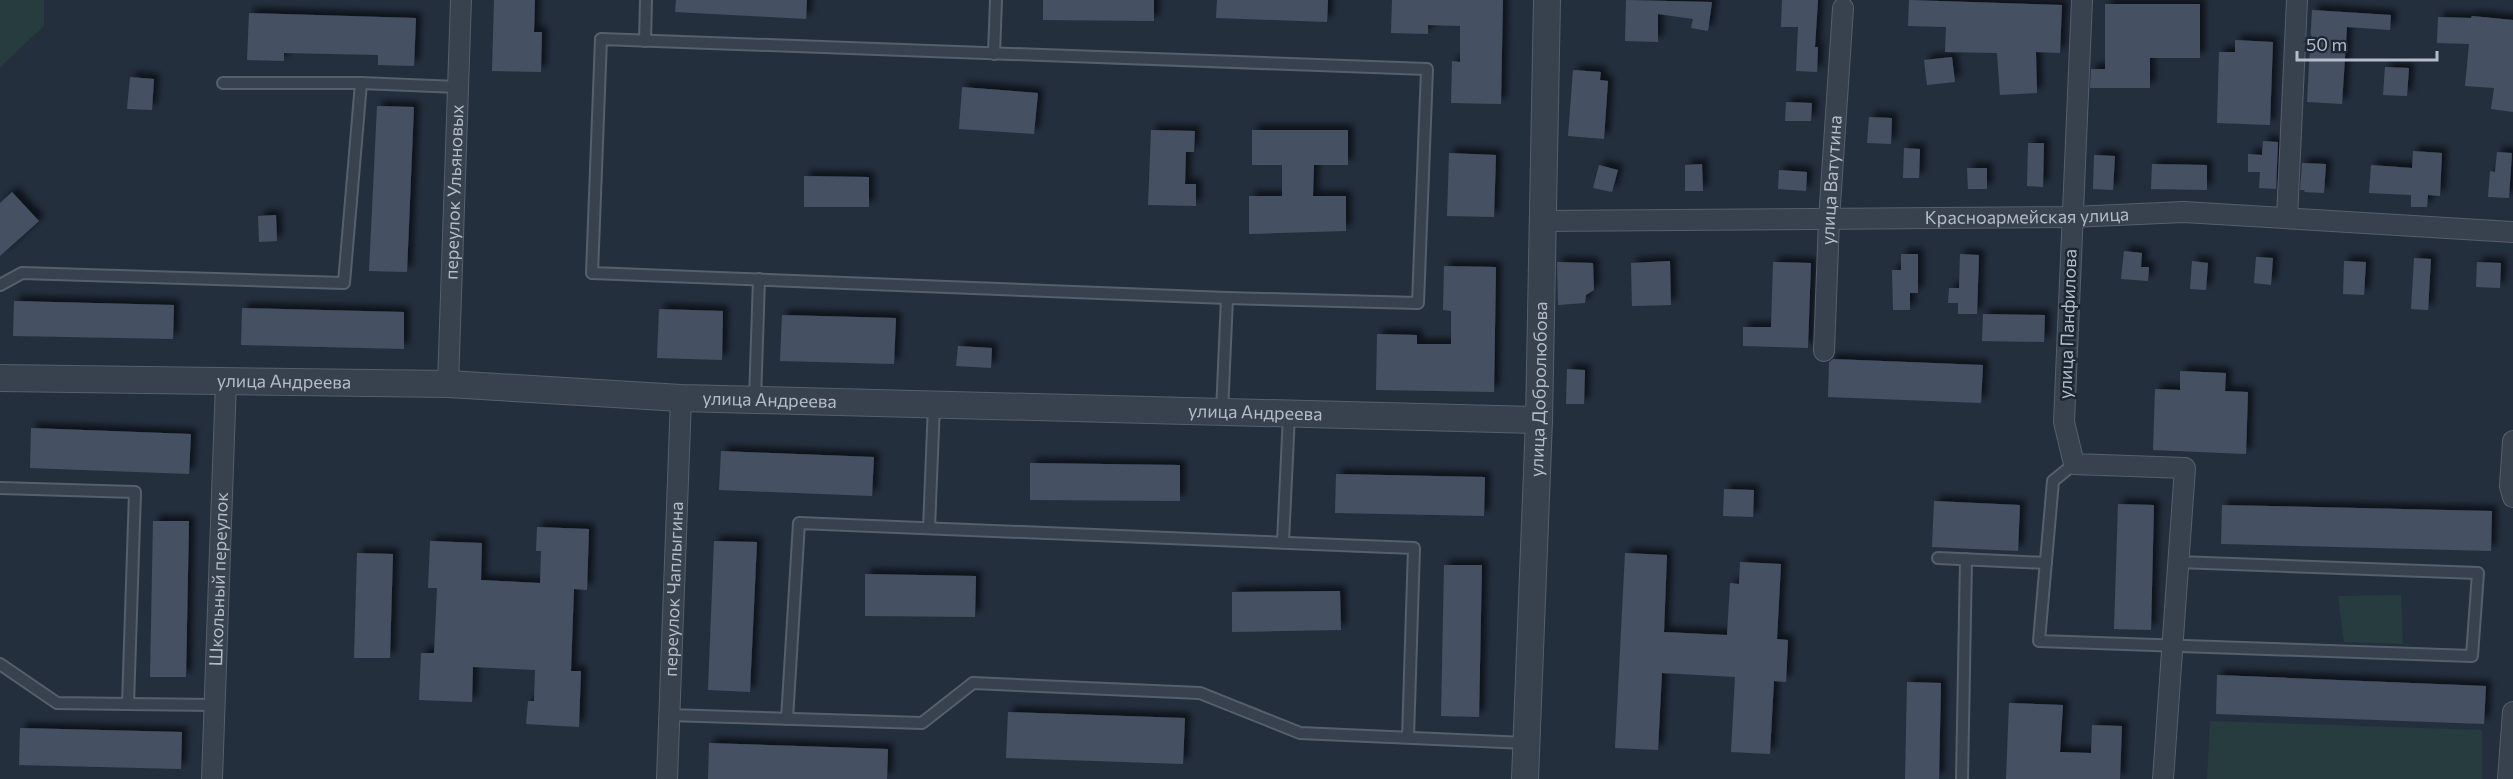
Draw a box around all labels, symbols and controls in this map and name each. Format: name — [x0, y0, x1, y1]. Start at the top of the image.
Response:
scale bar — [2297, 24, 2436, 62]
text: 50 m — [2306, 33, 2347, 55]
street label: переулок Ульяновых — [440, 104, 467, 280]
street label: улица Ватутина — [1816, 115, 1846, 245]
street label: Красноармейская улица — [1925, 202, 2130, 228]
street label: улица Панфилова — [2053, 248, 2081, 399]
street label: улица Добролюбова — [1525, 301, 1551, 477]
street label: улица Андреева — [217, 369, 351, 393]
street label: улица Андреева — [702, 387, 837, 412]
street label: улица Андреева — [1188, 399, 1323, 424]
street label: Школьный переулок — [204, 491, 232, 667]
street label: переулок Чаплыгина — [659, 501, 687, 677]

